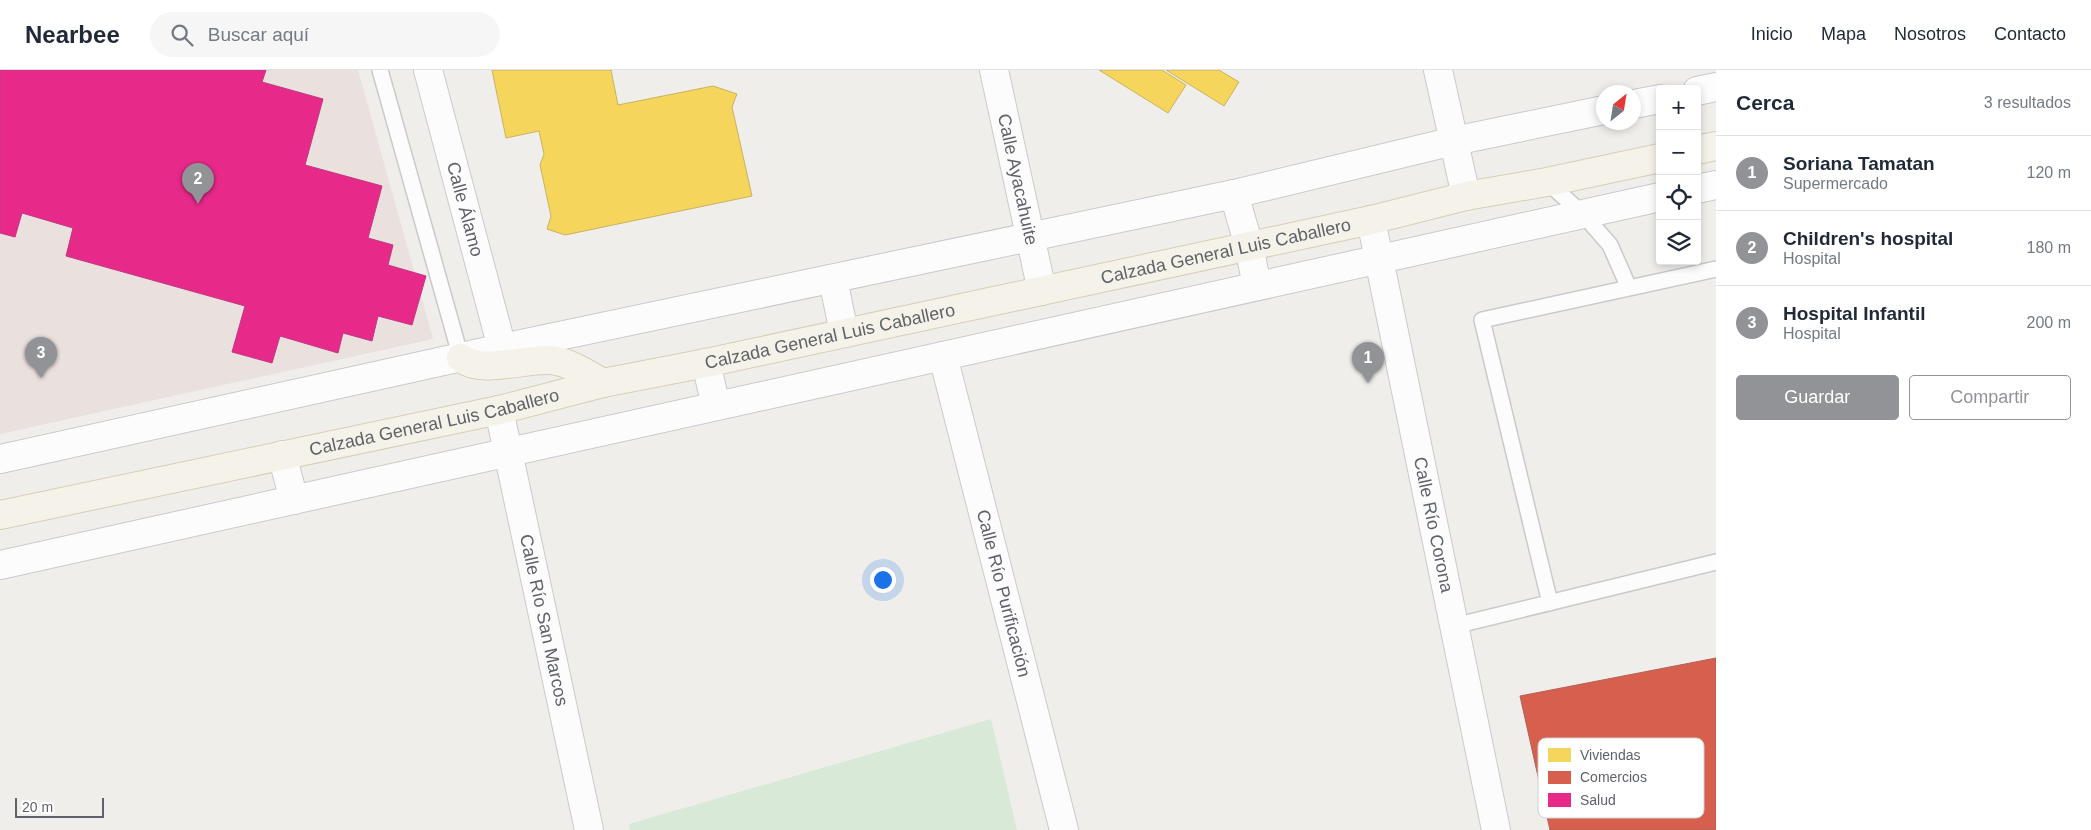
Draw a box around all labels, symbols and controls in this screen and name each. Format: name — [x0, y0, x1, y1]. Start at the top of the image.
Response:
search box — [150, 12, 500, 57]
text: Nearbee — [25, 21, 120, 48]
icon: search — [168, 21, 196, 49]
text: Buscar aquí — [208, 24, 309, 45]
text: Inicio — [1751, 24, 1793, 44]
text: Mapa — [1821, 24, 1866, 44]
text: Nosotros — [1894, 24, 1966, 44]
text: Contacto — [1994, 24, 2066, 44]
north arrow — [1596, 85, 1641, 130]
map controls — [1656, 85, 1701, 265]
button: + — [1656, 85, 1701, 130]
text: Cerca — [1736, 91, 1794, 114]
text: 3 resultados — [1984, 94, 2071, 111]
street label: Calle Ayacahuite — [994, 112, 1042, 247]
button: − — [1656, 130, 1701, 175]
text: Soriana Tamatan — [1783, 153, 1935, 174]
street label: Calle Álamo — [443, 160, 487, 259]
pin: 2 — [182, 163, 214, 204]
text: 1 — [1748, 164, 1756, 181]
text: 120 m — [2027, 164, 2071, 181]
button: locate — [1656, 175, 1701, 220]
text: Supermercado — [1783, 175, 1888, 192]
street label: Calzada General Luis Caballero — [1099, 215, 1353, 288]
button: layers — [1656, 220, 1701, 265]
text: Children's hospital — [1783, 228, 1953, 249]
text: 2 — [1748, 239, 1756, 256]
text: 180 m — [2027, 239, 2071, 256]
text: Hospital — [1783, 250, 1841, 267]
street label: Calzada General Luis Caballero — [703, 300, 957, 373]
text: Hospital Infantil — [1783, 303, 1926, 324]
text: 3 — [1748, 314, 1756, 331]
text: 200 m — [2027, 314, 2071, 331]
text: Hospital — [1783, 325, 1841, 342]
pin: 3 — [25, 337, 57, 378]
pin: 1 — [1352, 342, 1384, 383]
button: Guardar — [1736, 375, 1899, 420]
button: Compartir — [1909, 375, 2071, 420]
street label: Calzada General Luis Caballero — [308, 385, 561, 460]
street label: Calle Río Corona — [1410, 455, 1457, 595]
street label: Calle Río Purificación — [973, 507, 1035, 679]
street label: Calle Río San Marcos — [516, 532, 572, 708]
your location — [870, 567, 896, 593]
legend — [1538, 738, 1704, 818]
text: Viviendas — [1580, 747, 1640, 763]
text: Comercios — [1580, 769, 1647, 785]
text: Salud — [1580, 792, 1616, 808]
scale bar — [15, 795, 104, 818]
text: 20 m — [22, 799, 53, 815]

